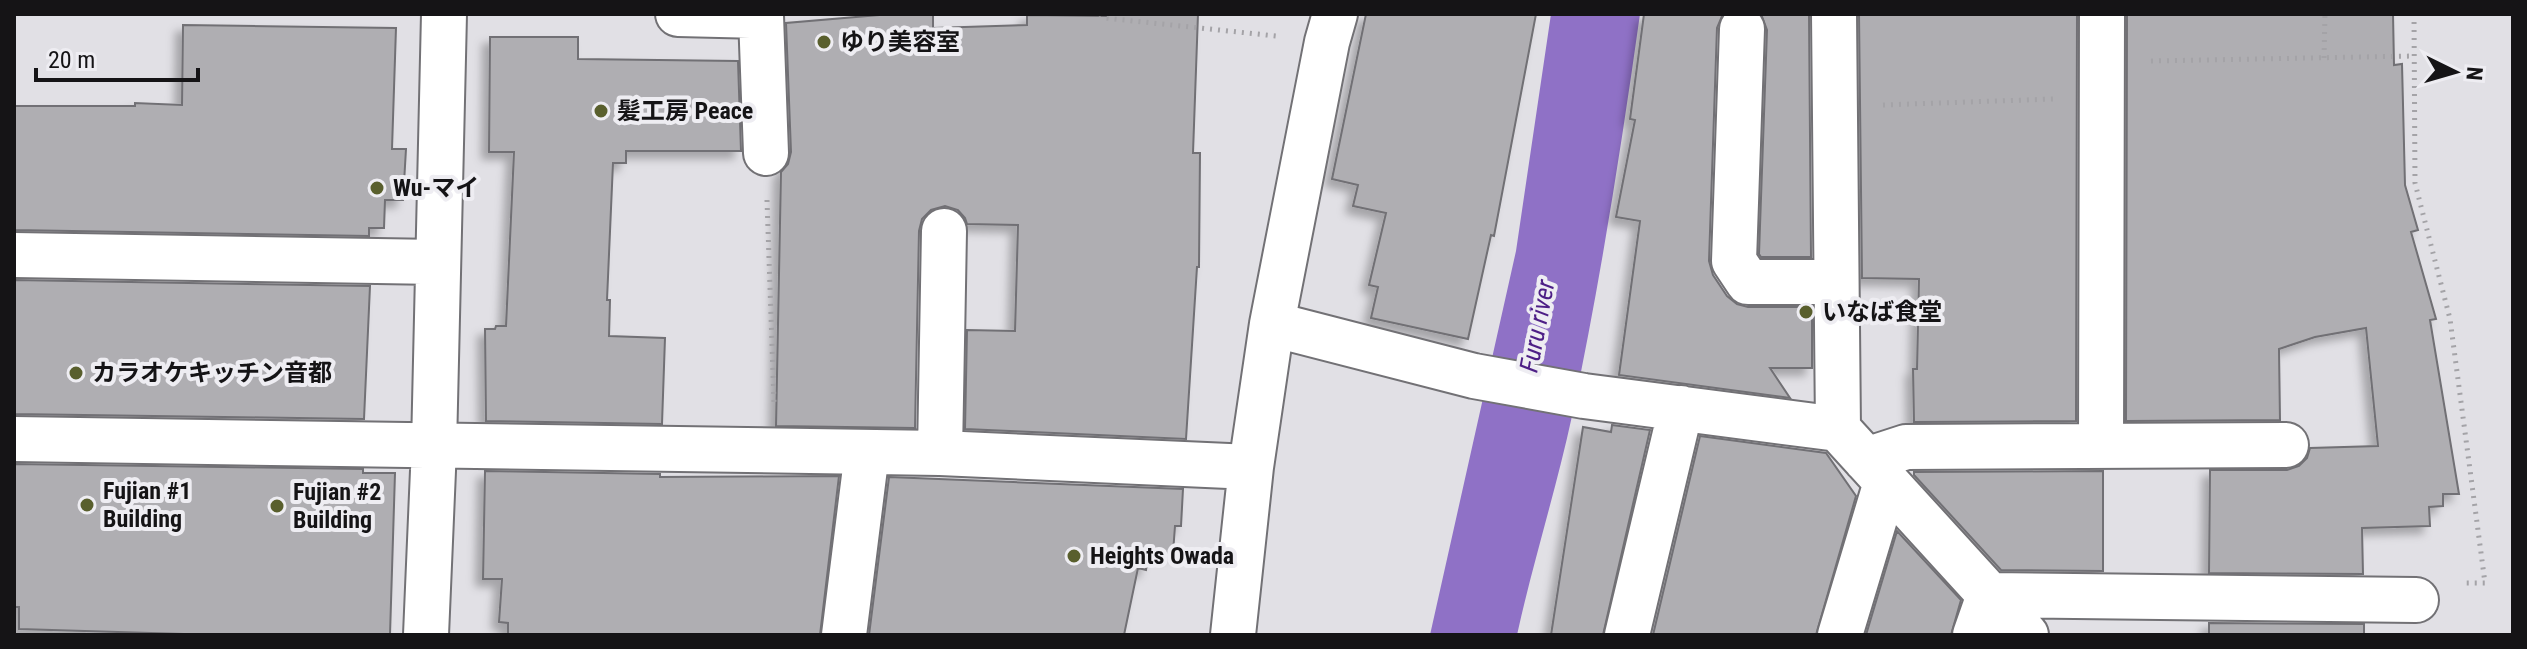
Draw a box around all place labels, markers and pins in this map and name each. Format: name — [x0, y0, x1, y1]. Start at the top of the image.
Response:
place label: ゆり美容室 — [840, 28, 960, 56]
marker: ゆり美容室 — [815, 33, 833, 51]
place label: 髪工房 Peace — [617, 97, 753, 125]
marker: 髪工房 Peace — [592, 102, 610, 120]
place label: Wu-マイ — [393, 174, 479, 202]
marker: Wu-マイ — [368, 179, 386, 197]
place label: いなば食堂 — [1822, 298, 1942, 326]
marker: いなば食堂 — [1797, 303, 1815, 321]
place label: カラオケキッチン音都 — [92, 359, 332, 387]
marker: カラオケキッチン音都 — [67, 364, 85, 382]
place label: Fujian #1 Building — [103, 477, 191, 533]
place label: Fujian #2 Building — [293, 478, 381, 534]
marker: Fujian #1 Building — [78, 496, 96, 514]
marker: Fujian #2 Building — [268, 497, 286, 515]
place label: Heights Owada — [1090, 542, 1234, 570]
marker: Heights Owada — [1065, 547, 1083, 565]

